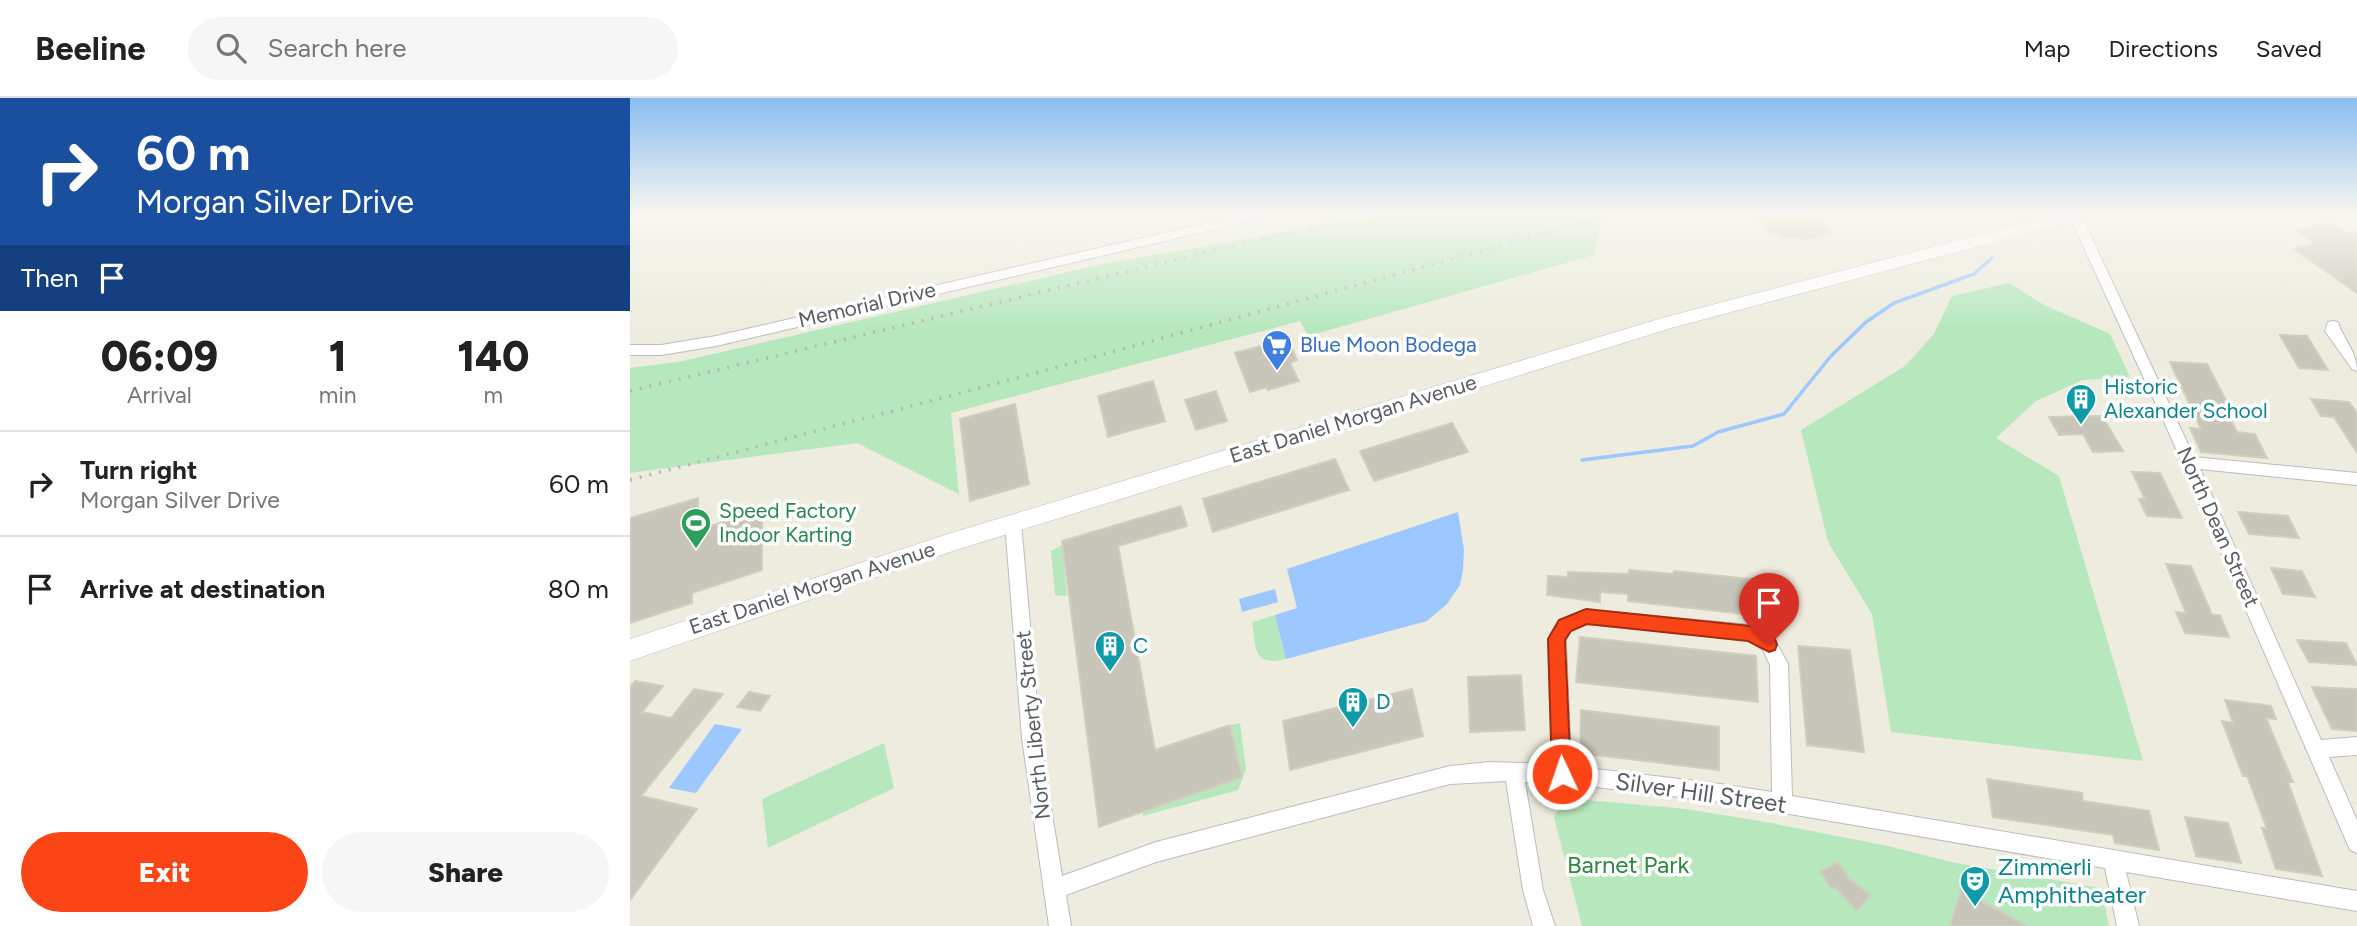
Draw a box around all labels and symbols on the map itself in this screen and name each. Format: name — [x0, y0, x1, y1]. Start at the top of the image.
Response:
street label: Memorial Drive — [796, 277, 938, 332]
supermarket icon: Blue Moon Bodega — [1260, 328, 1294, 372]
place label: Blue Moon Bodega — [1300, 332, 1477, 357]
street label: East Daniel Morgan Avenue — [1226, 369, 1479, 468]
place label: Historic Alexander School — [2104, 374, 2268, 423]
building icon: Historic Alexander School — [2064, 382, 2098, 426]
street label: North Dean Street — [2172, 443, 2265, 611]
place label: Speed Factory Indoor Karting — [719, 498, 856, 547]
sports icon: Speed Factory Indoor Karting — [679, 506, 713, 550]
street label: East Daniel Morgan Avenue — [686, 536, 938, 639]
pin — [1739, 573, 1799, 645]
street label: North Liberty Street — [1010, 629, 1055, 821]
building icon: C — [1093, 629, 1127, 673]
place label: C — [1133, 633, 1148, 658]
building icon: D — [1336, 685, 1370, 729]
place label: D — [1376, 689, 1390, 714]
position arrow — [1525, 737, 1599, 811]
street label: Silver Hill Street — [1614, 766, 1788, 819]
park label: Barnet Park — [1567, 850, 1689, 879]
place label: Zimmerli Amphitheater — [1998, 852, 2146, 909]
theatre icon: Zimmerli Amphitheater — [1958, 864, 1992, 908]

